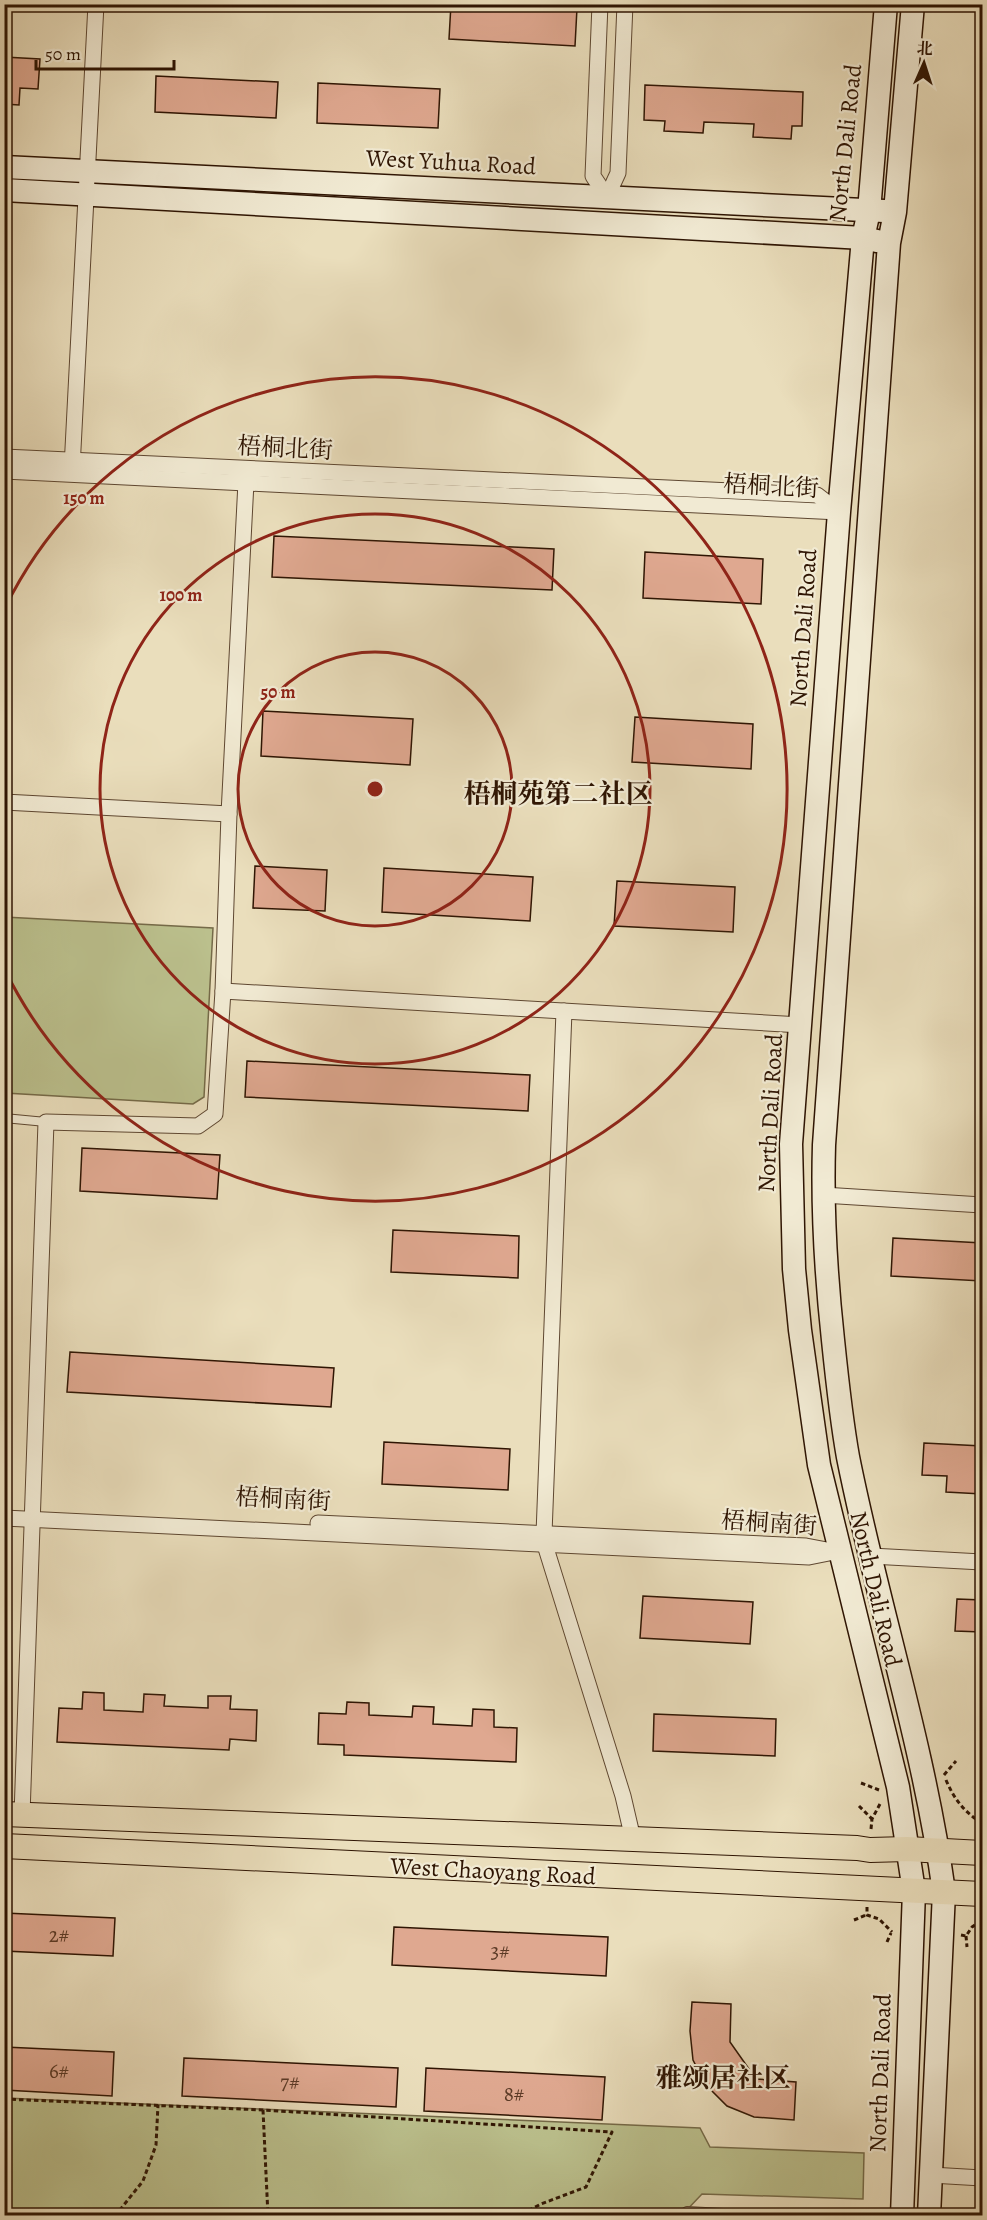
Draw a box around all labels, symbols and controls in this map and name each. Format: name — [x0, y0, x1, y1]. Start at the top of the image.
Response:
scale bar — [36, 33, 174, 71]
north arrow — [894, 33, 954, 93]
text: 北 — [916, 38, 933, 60]
text: 50 m — [45, 42, 81, 66]
street label: North Dali Road — [821, 62, 869, 224]
street label: West Yuhua Road — [364, 142, 537, 182]
street label: 梧桐北街 — [236, 430, 334, 466]
street label: 梧桐北街 — [722, 468, 820, 504]
text: 150 m — [63, 486, 105, 510]
street label: North Dali Road — [781, 548, 825, 708]
text: 100 m — [160, 583, 202, 607]
text: 50 m — [261, 680, 295, 704]
district label: 梧桐苑第二社区 — [464, 776, 653, 812]
centre of rings — [365, 779, 385, 799]
street label: North Dali Road — [750, 1033, 790, 1193]
street label: 梧桐南街 — [234, 1481, 332, 1517]
street label: 梧桐南街 — [720, 1504, 818, 1542]
street label: North Dali Road — [843, 1508, 909, 1670]
street label: West Chaoyang Road — [388, 1850, 597, 1892]
house number: 2# — [49, 1921, 70, 1949]
house number: 3# — [490, 1937, 510, 1965]
street label: North Dali Road — [861, 1993, 899, 2153]
house number: 6# — [49, 2057, 70, 2085]
district label: 雅颂居社区 — [656, 2060, 791, 2096]
house number: 7# — [280, 2068, 300, 2096]
house number: 8# — [504, 2080, 525, 2108]

